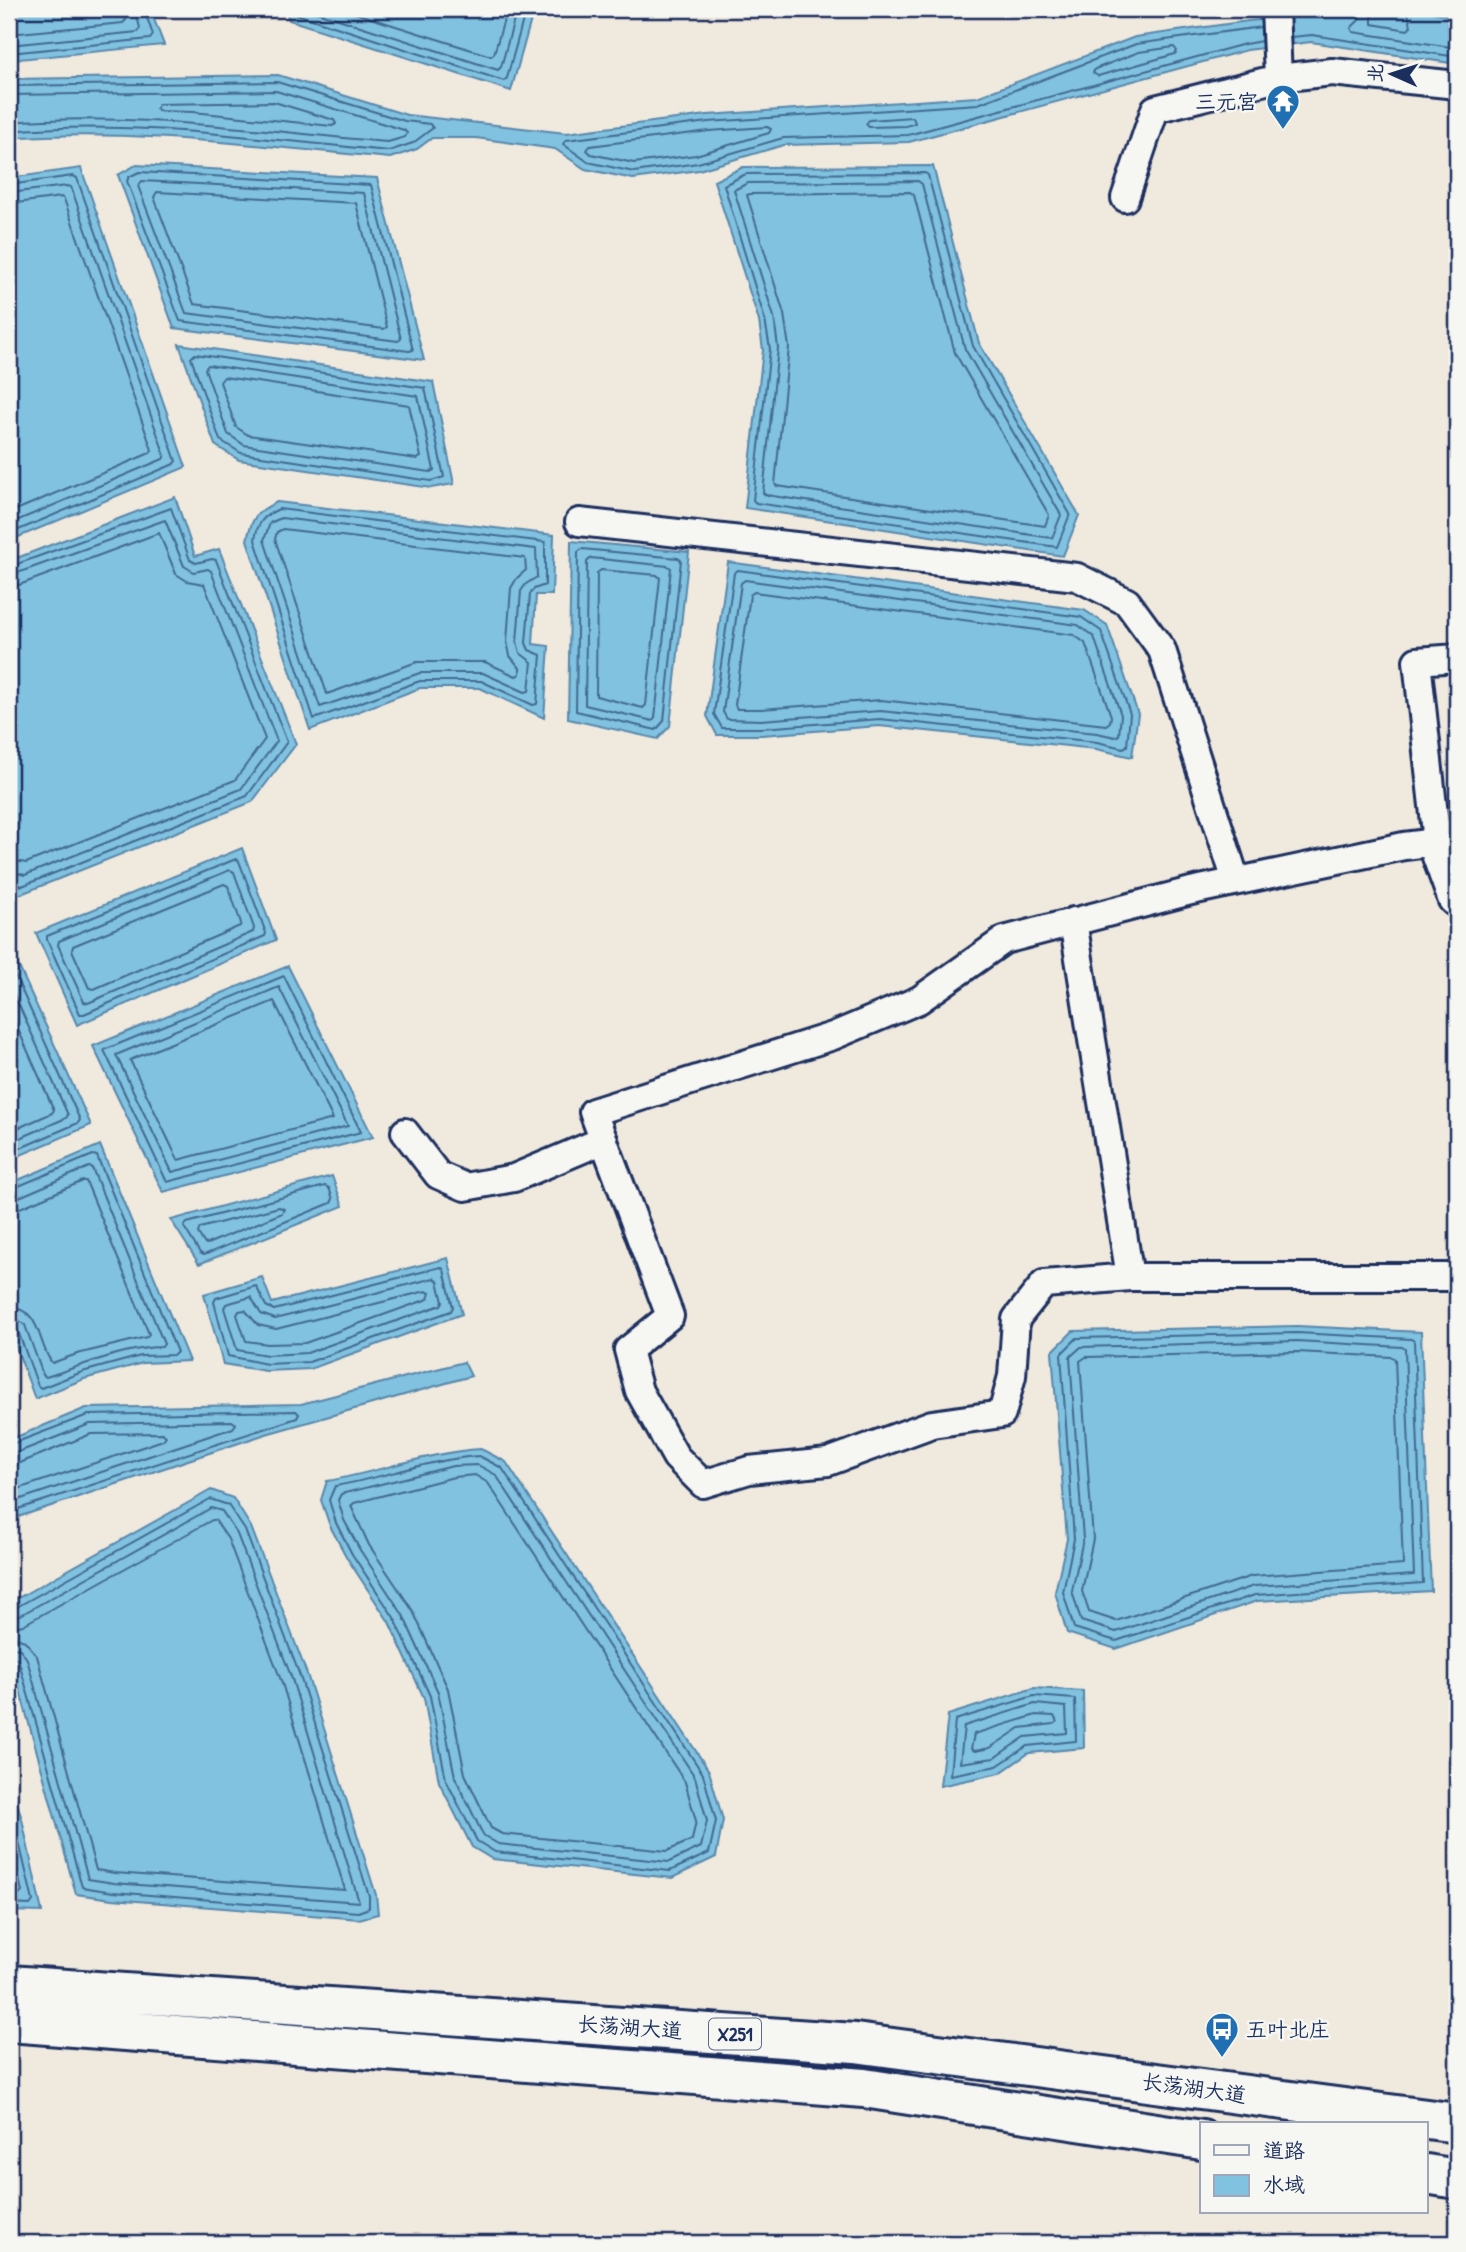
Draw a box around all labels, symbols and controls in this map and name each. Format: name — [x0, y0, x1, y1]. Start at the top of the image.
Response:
north arrow — [1358, 38, 1428, 108]
text: 北 — [1362, 63, 1389, 83]
temple icon: 三元宫 — [1264, 82, 1302, 131]
place label: 三元宫 — [1195, 87, 1258, 116]
street label: 长荡湖大道 — [577, 2009, 683, 2045]
bus stop icon: 五叶北庄 — [1203, 2010, 1241, 2059]
place label: 五叶北庄 — [1246, 2015, 1330, 2044]
road number: X251 — [709, 2018, 761, 2050]
street label: 长荡湖大道 — [1140, 2066, 1248, 2110]
legend — [1200, 2122, 1428, 2214]
text: 道路 — [1263, 2136, 1305, 2165]
text: 水域 — [1263, 2170, 1305, 2199]

